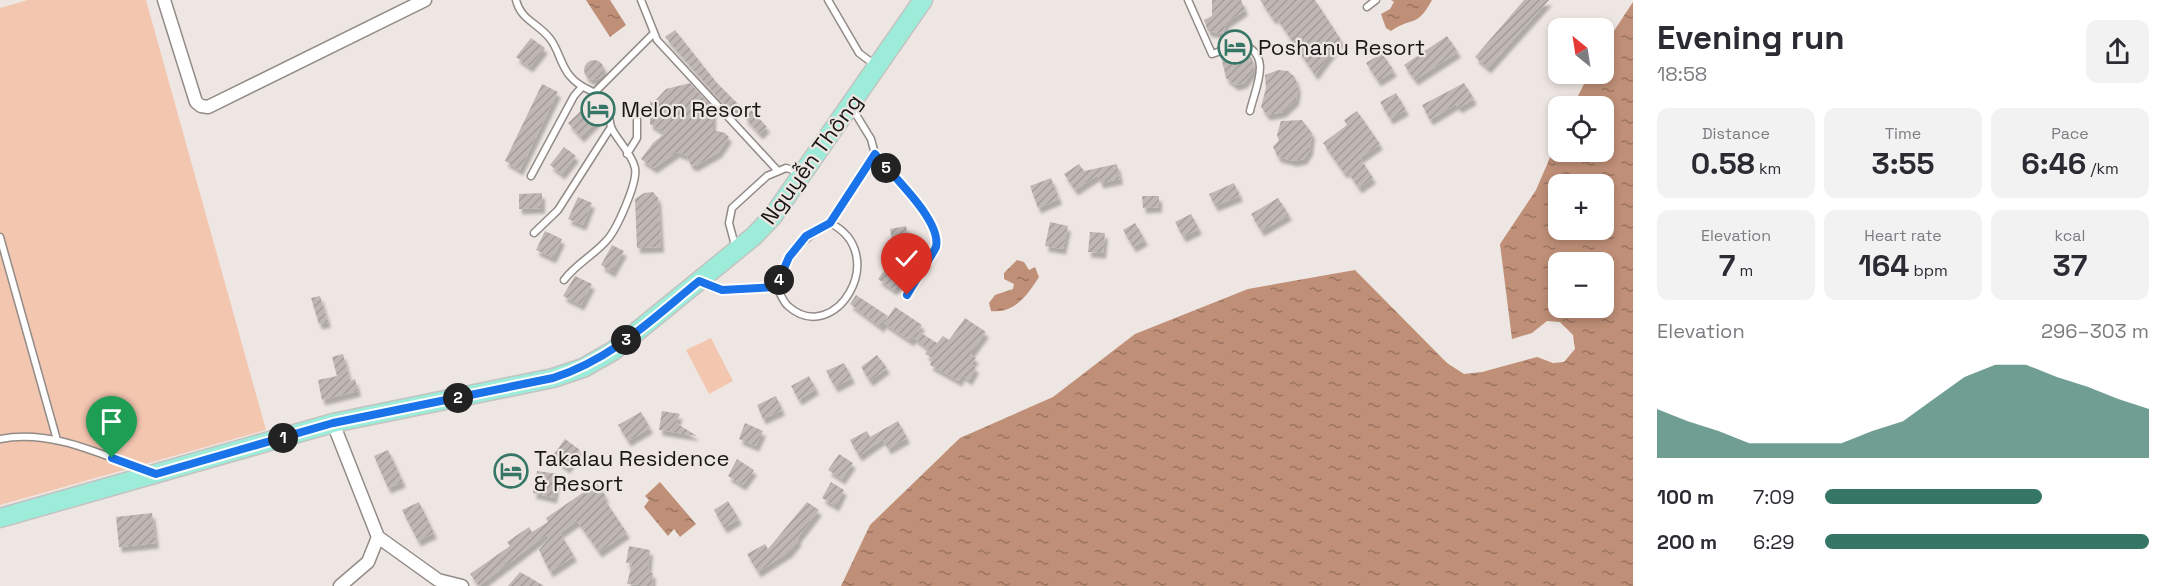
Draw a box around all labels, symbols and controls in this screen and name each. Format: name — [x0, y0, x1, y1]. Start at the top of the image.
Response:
text: Evening run — [1657, 17, 1845, 59]
north arrow — [1548, 18, 1614, 84]
map controls — [1548, 18, 1614, 318]
button: share — [2086, 20, 2149, 83]
hotel icon: Poshanu Resort — [1217, 29, 1253, 65]
place label: Poshanu Resort — [1258, 33, 1425, 61]
text: 18:58 — [1657, 61, 1707, 87]
street label: Nguyễn Thông — [754, 88, 868, 230]
hotel icon: Melon Resort — [580, 91, 616, 127]
place label: Melon Resort — [621, 95, 762, 123]
button: locate — [1548, 96, 1614, 162]
text: Distance — [1702, 123, 1770, 144]
text: Time — [1885, 123, 1921, 144]
text: Pace — [2051, 123, 2089, 144]
text: 0.58 — [1691, 144, 1755, 183]
text: 3:55 — [1871, 144, 1935, 183]
text: 6:46 — [2021, 144, 2086, 183]
pin: 5 — [871, 153, 901, 183]
text: 5 — [881, 157, 891, 178]
text: km — [1755, 158, 1781, 179]
text: /km — [2086, 158, 2119, 179]
button: + — [1548, 174, 1614, 240]
text: Elevation — [1701, 225, 1771, 246]
text: Heart rate — [1864, 225, 1942, 246]
text: kcal — [2055, 225, 2085, 246]
pin — [881, 233, 932, 295]
icon: check — [890, 242, 923, 275]
text: 7 — [1719, 246, 1735, 285]
text: 164 — [1858, 246, 1909, 285]
text: 37 — [2053, 246, 2087, 285]
button: − — [1548, 252, 1614, 318]
text: m — [1735, 260, 1753, 281]
text: bpm — [1909, 260, 1948, 281]
pin: 4 — [764, 265, 794, 295]
text: 4 — [774, 269, 784, 290]
text: Elevation — [1657, 318, 1745, 344]
text: 296–303 m — [2041, 318, 2149, 344]
pin: 3 — [611, 325, 641, 355]
text: 3 — [621, 329, 631, 350]
pin: 2 — [443, 383, 473, 413]
text: 2 — [453, 387, 463, 408]
pin — [86, 396, 137, 458]
icon: arrive — [95, 405, 128, 438]
pin: 1 — [268, 423, 298, 453]
text: 1 — [279, 427, 287, 448]
place label: Takalau Residence & Resort — [534, 444, 730, 497]
hotel icon: Takalau Residence & Resort — [493, 453, 529, 489]
text: 100 m — [1657, 484, 1714, 510]
text: 7:09 — [1753, 484, 1794, 510]
text: 200 m — [1657, 529, 1717, 555]
text: 6:29 — [1753, 529, 1795, 555]

